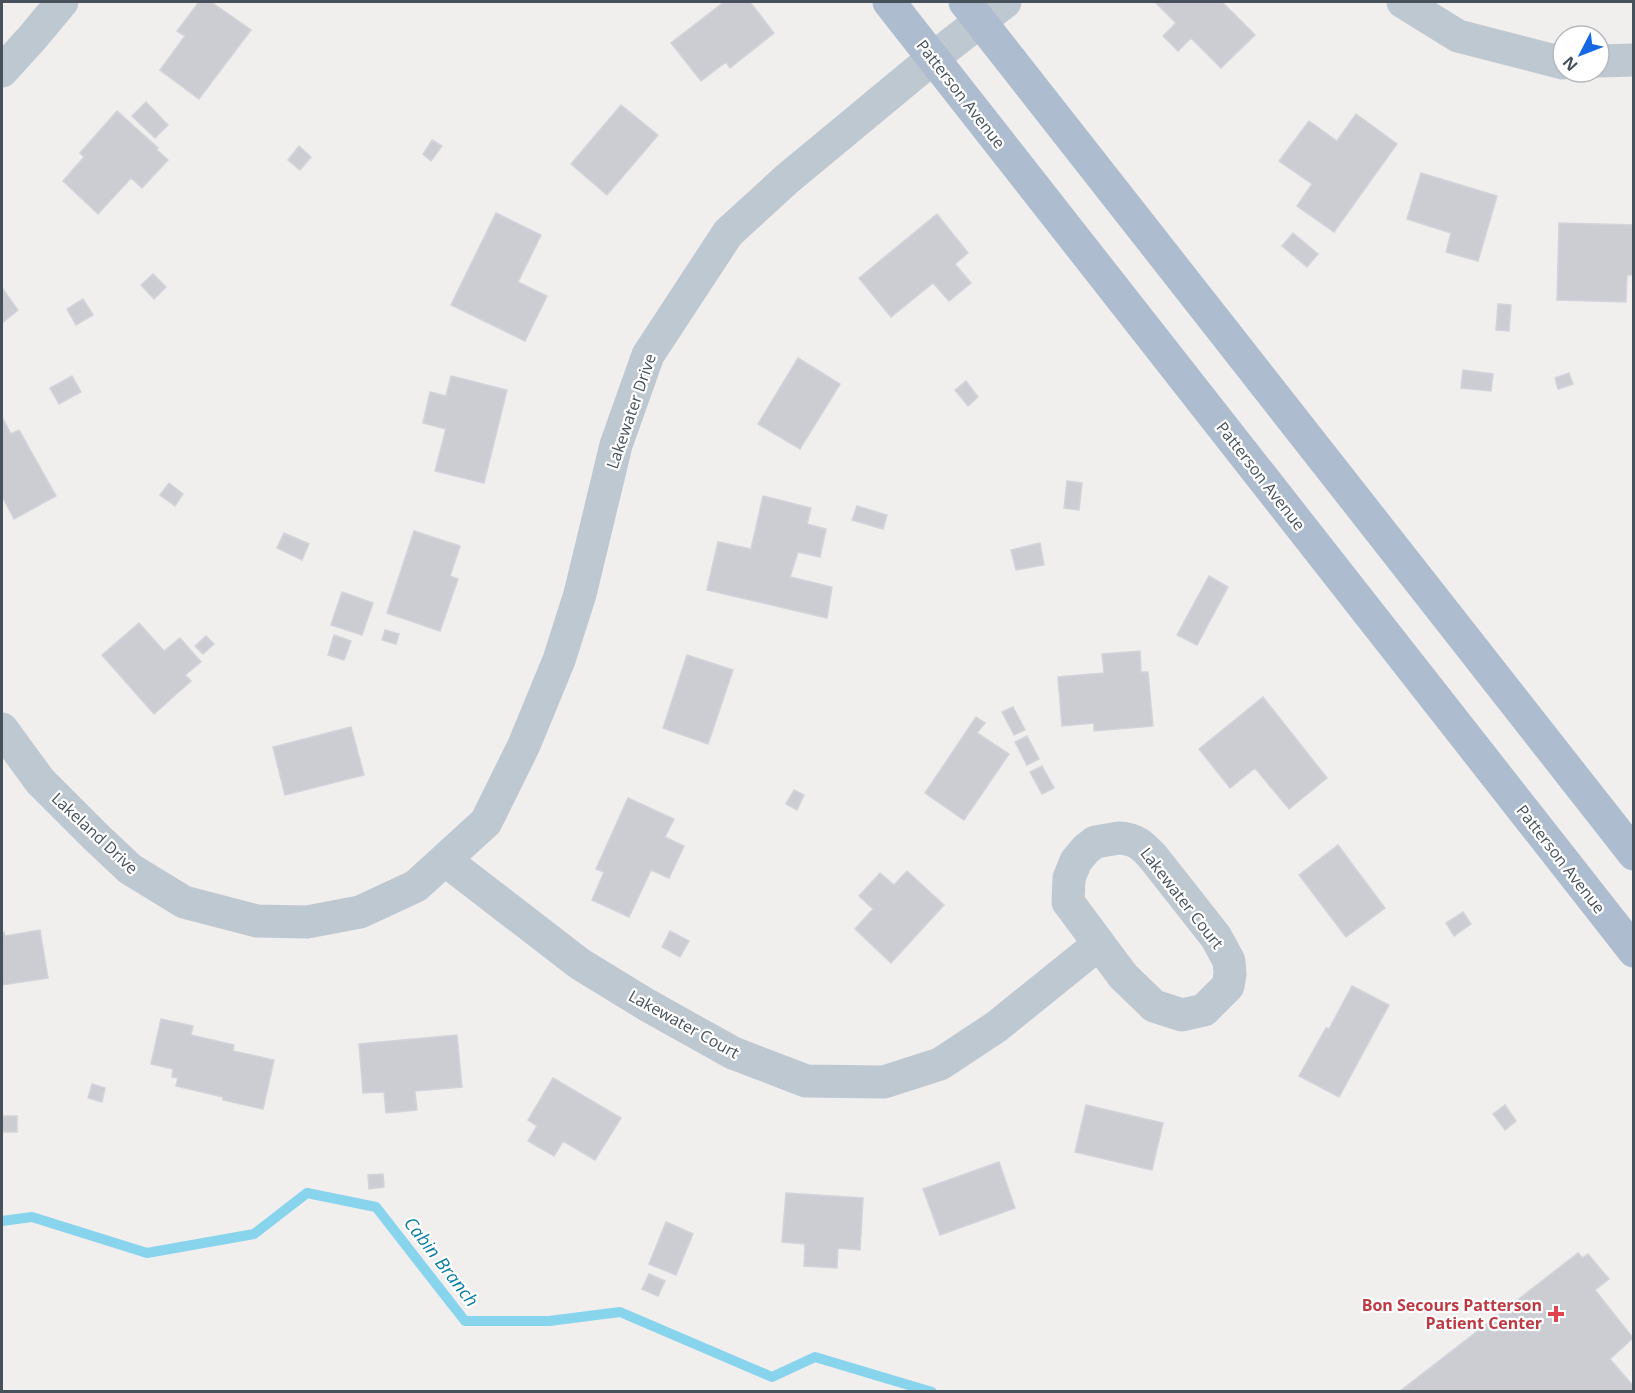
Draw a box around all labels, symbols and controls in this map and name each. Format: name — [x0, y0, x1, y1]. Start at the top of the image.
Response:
north arrow — [1551, 24, 1611, 84]
street label: Patterson Avenue — [912, 35, 1010, 153]
text: N — [1557, 52, 1582, 76]
street label: Lakewater Drive — [601, 350, 661, 472]
street label: Patterson Avenue — [1212, 417, 1310, 535]
street label: Lakeland Drive — [47, 787, 143, 879]
street label: Patterson Avenue — [1512, 800, 1610, 918]
street label: Lakewater Court — [1135, 843, 1229, 953]
street label: Lakewater Court — [625, 985, 743, 1064]
water label: Cabin Branch — [399, 1212, 484, 1311]
place label: Bon Secours Patterson Patient Center — [1362, 1294, 1542, 1334]
marker: Bon Secours Patterson Patient Center — [1547, 1305, 1565, 1323]

